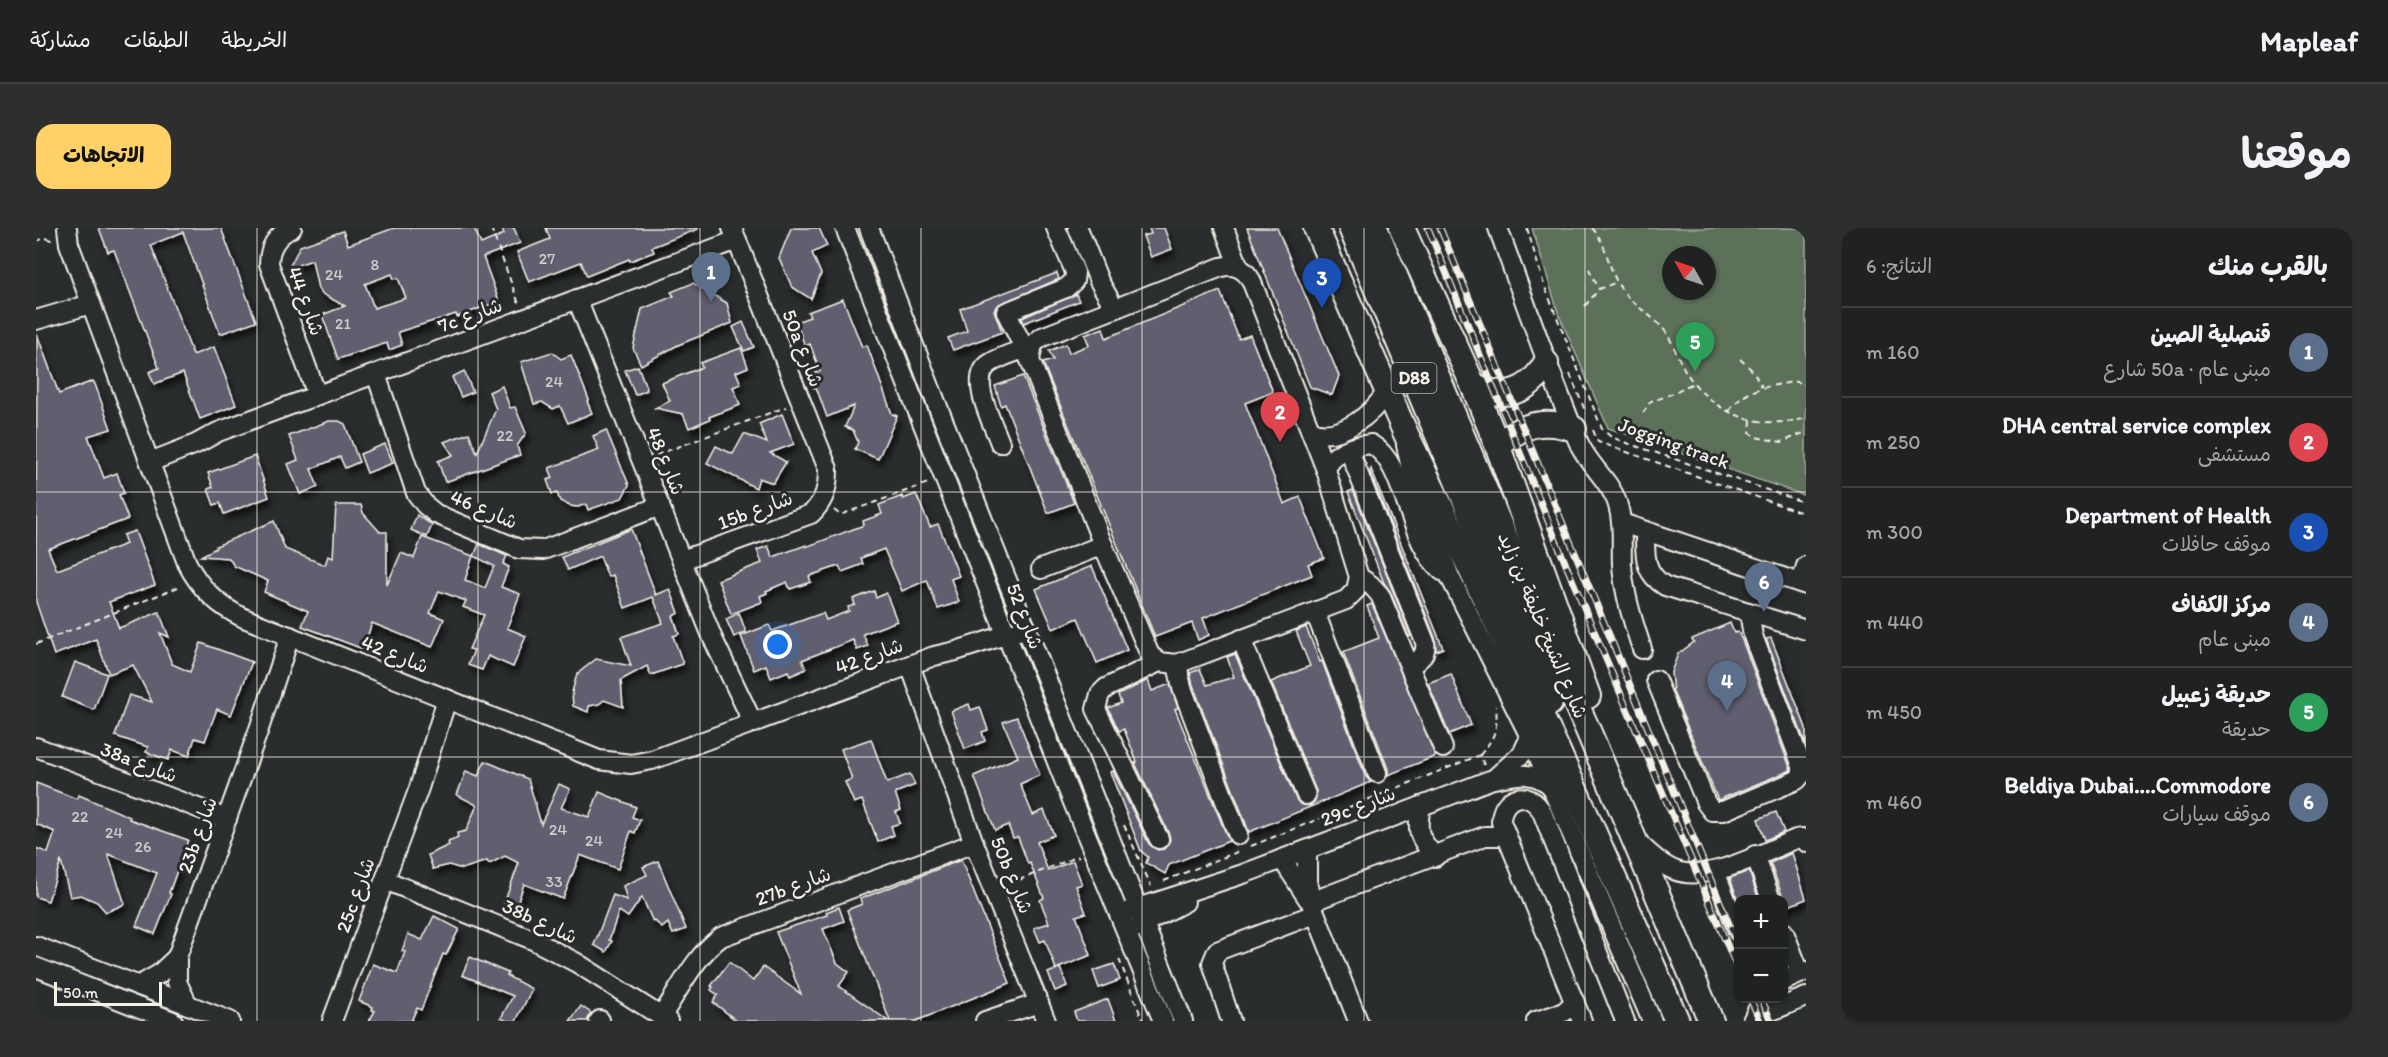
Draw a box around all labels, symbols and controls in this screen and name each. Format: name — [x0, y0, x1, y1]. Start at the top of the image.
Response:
text: Mapleaf — [2260, 24, 2358, 58]
text: مشاركة — [30, 27, 91, 52]
text: الطبقات — [124, 27, 189, 52]
text: الخريطة — [222, 27, 287, 52]
button: الاتجاهات — [36, 124, 171, 189]
text: موقعنا — [2241, 128, 2352, 179]
north arrow — [1662, 246, 1716, 300]
house number: 27 — [539, 249, 555, 268]
text: بالقرب منك — [2208, 250, 2328, 282]
pin: 1 — [692, 253, 730, 302]
text: النتائج: 6 — [1866, 254, 1932, 278]
house number: 8 — [371, 255, 380, 274]
pin: 3 — [1302, 259, 1342, 308]
street label: شارع 44 — [281, 263, 330, 340]
house number: 24 — [325, 265, 343, 284]
street label: 7c شارع — [434, 292, 506, 340]
street label: 50a شارع — [775, 306, 829, 391]
house number: 21 — [335, 314, 351, 333]
text: قنصلية الصين — [2150, 321, 2271, 348]
pin: 5 — [1676, 322, 1714, 372]
text: 160 m — [1866, 340, 1920, 364]
text: 1 — [2304, 340, 2313, 364]
text: مبنى عام · 50a شارع — [2103, 357, 2271, 381]
road number: D88 — [1392, 363, 1436, 393]
house number: 24 — [545, 372, 563, 391]
pin: 2 — [1260, 392, 1300, 442]
street label: Jogging track — [1615, 412, 1733, 474]
text: DHA central service complex — [2002, 412, 2271, 439]
street label: شارع 48 — [640, 424, 690, 499]
house number: 22 — [497, 426, 514, 445]
text: 250 m — [1866, 430, 1921, 454]
text: 2 — [2303, 430, 2314, 454]
text: مستشفى — [2198, 442, 2271, 466]
street label: شارع 46 — [446, 484, 521, 536]
street label: 15b شارع — [714, 485, 796, 536]
text: Department of Health — [2065, 502, 2271, 529]
text: 300 m — [1866, 520, 1923, 544]
text: 3 — [2303, 520, 2314, 544]
street label: شارع الشيخ خليفة بن زايد — [1491, 528, 1593, 723]
text: موقف حافلات — [2162, 532, 2271, 556]
pin: 6 — [1744, 562, 1784, 612]
street label: شارع 52 — [1000, 580, 1049, 653]
text: مركز الكفاف — [2171, 591, 2271, 618]
text: 440 m — [1866, 610, 1924, 634]
text: 4 — [2302, 610, 2315, 634]
text: مبنى عام — [2198, 627, 2271, 651]
street label: شارع 42 — [357, 630, 432, 680]
your location — [763, 630, 792, 659]
street label: شارع 42 — [832, 633, 907, 681]
pin: 4 — [1708, 662, 1746, 711]
text: حديقة زعبيل — [2161, 681, 2271, 708]
text: 450 m — [1866, 700, 1922, 724]
text: 5 — [2303, 700, 2314, 724]
text: حديقة — [2222, 717, 2271, 741]
street label: 38a شارع — [97, 736, 181, 789]
text: Beldiya Dubai....Commodore — [2004, 772, 2271, 799]
street label: 29c شارع — [1317, 781, 1399, 833]
text: 460 m — [1866, 790, 1922, 814]
text: 6 — [2303, 790, 2314, 814]
street label: 23b شارع — [172, 793, 224, 877]
text: موقف سيارات — [2162, 802, 2271, 826]
house number: 22 — [72, 807, 89, 826]
house number: 24 — [549, 820, 567, 839]
house number: 24 — [105, 823, 123, 842]
house number: 24 — [585, 831, 603, 850]
street label: 50b شارع — [984, 833, 1038, 918]
house number: 26 — [135, 837, 151, 856]
street label: 25c شارع — [330, 854, 382, 937]
street label: 27b شارع — [752, 861, 835, 913]
house number: 33 — [545, 872, 563, 891]
street label: 38b شارع — [498, 893, 581, 951]
map controls — [1734, 895, 1788, 1003]
button: + — [1734, 895, 1788, 949]
button: − — [1734, 949, 1788, 1003]
scale bar — [54, 979, 162, 1006]
text: 50 m — [63, 983, 98, 1002]

